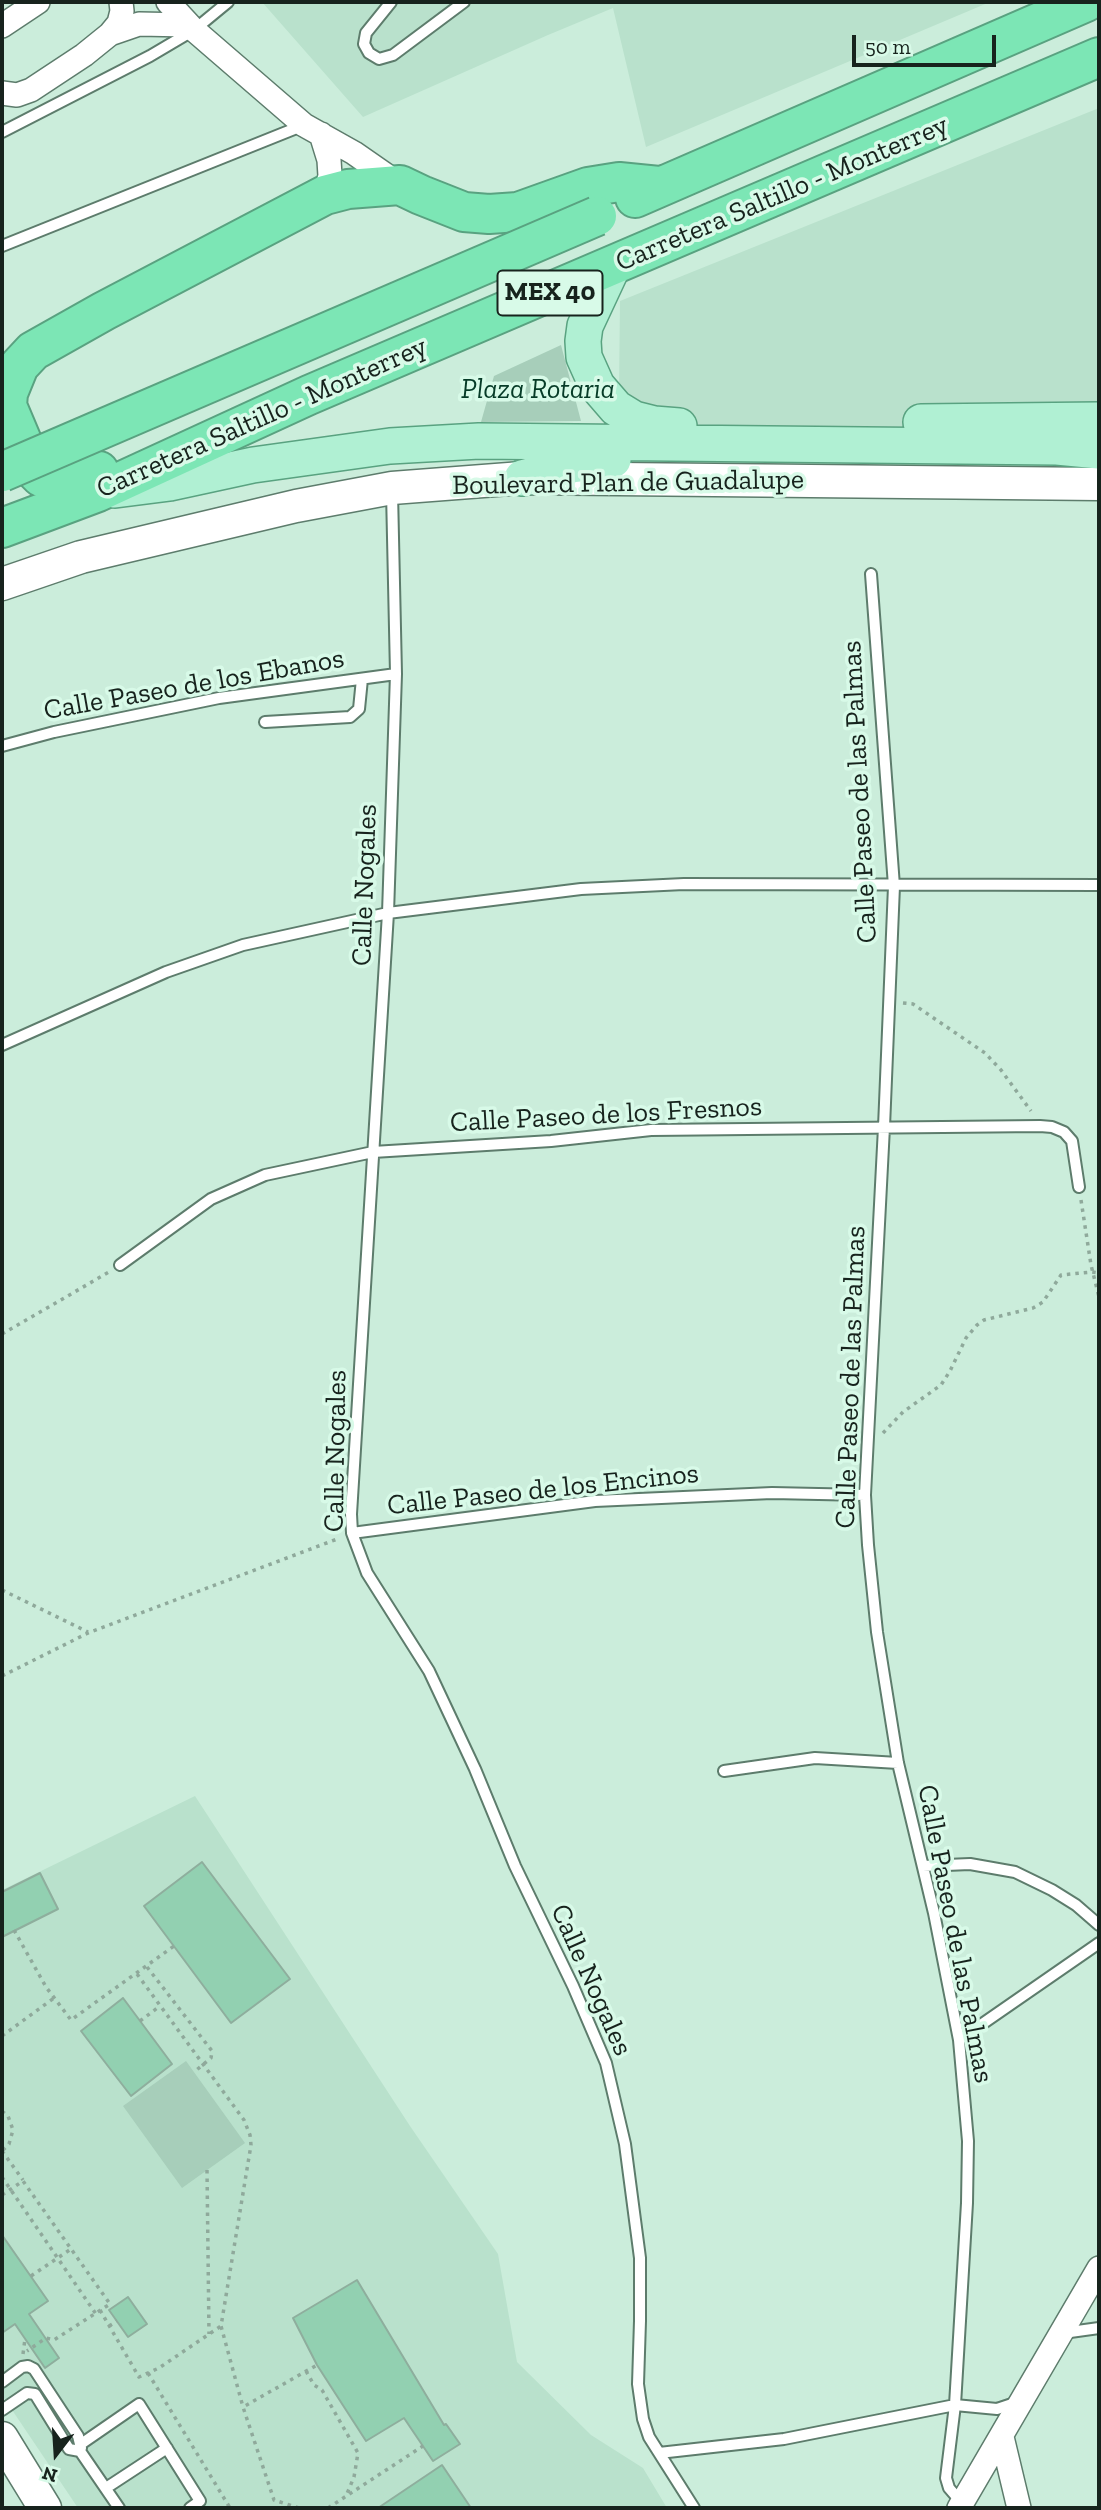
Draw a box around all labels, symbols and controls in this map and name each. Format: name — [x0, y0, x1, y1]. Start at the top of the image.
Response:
scale bar — [856, 21, 1000, 65]
text: 50 m — [865, 34, 911, 59]
street label: Carretera Saltillo - Monterrey — [611, 109, 953, 279]
road number: MEX 40 — [498, 270, 602, 316]
street label: Carretera Saltillo - Monterrey — [92, 330, 432, 506]
park label: Plaza Rotaria — [461, 373, 615, 407]
street label: Boulevard Plan de Guadalupe — [452, 463, 804, 503]
street label: Calle Paseo de las Palmas — [835, 640, 885, 944]
street label: Calle Paseo de los Ebanos — [41, 642, 347, 728]
street label: Calle Nogales — [345, 803, 385, 967]
street label: Calle Paseo de los Fresnos — [449, 1090, 763, 1140]
street label: Calle Paseo de las Palmas — [829, 1225, 873, 1529]
street label: Calle Nogales — [318, 1370, 354, 1532]
street label: Calle Paseo de los Encinos — [386, 1457, 700, 1523]
street label: Calle Paseo de las Palmas — [910, 1782, 1000, 2086]
street label: Calle Nogales — [543, 1899, 639, 2061]
north arrow — [21, 2419, 91, 2489]
text: N — [39, 2461, 60, 2488]

